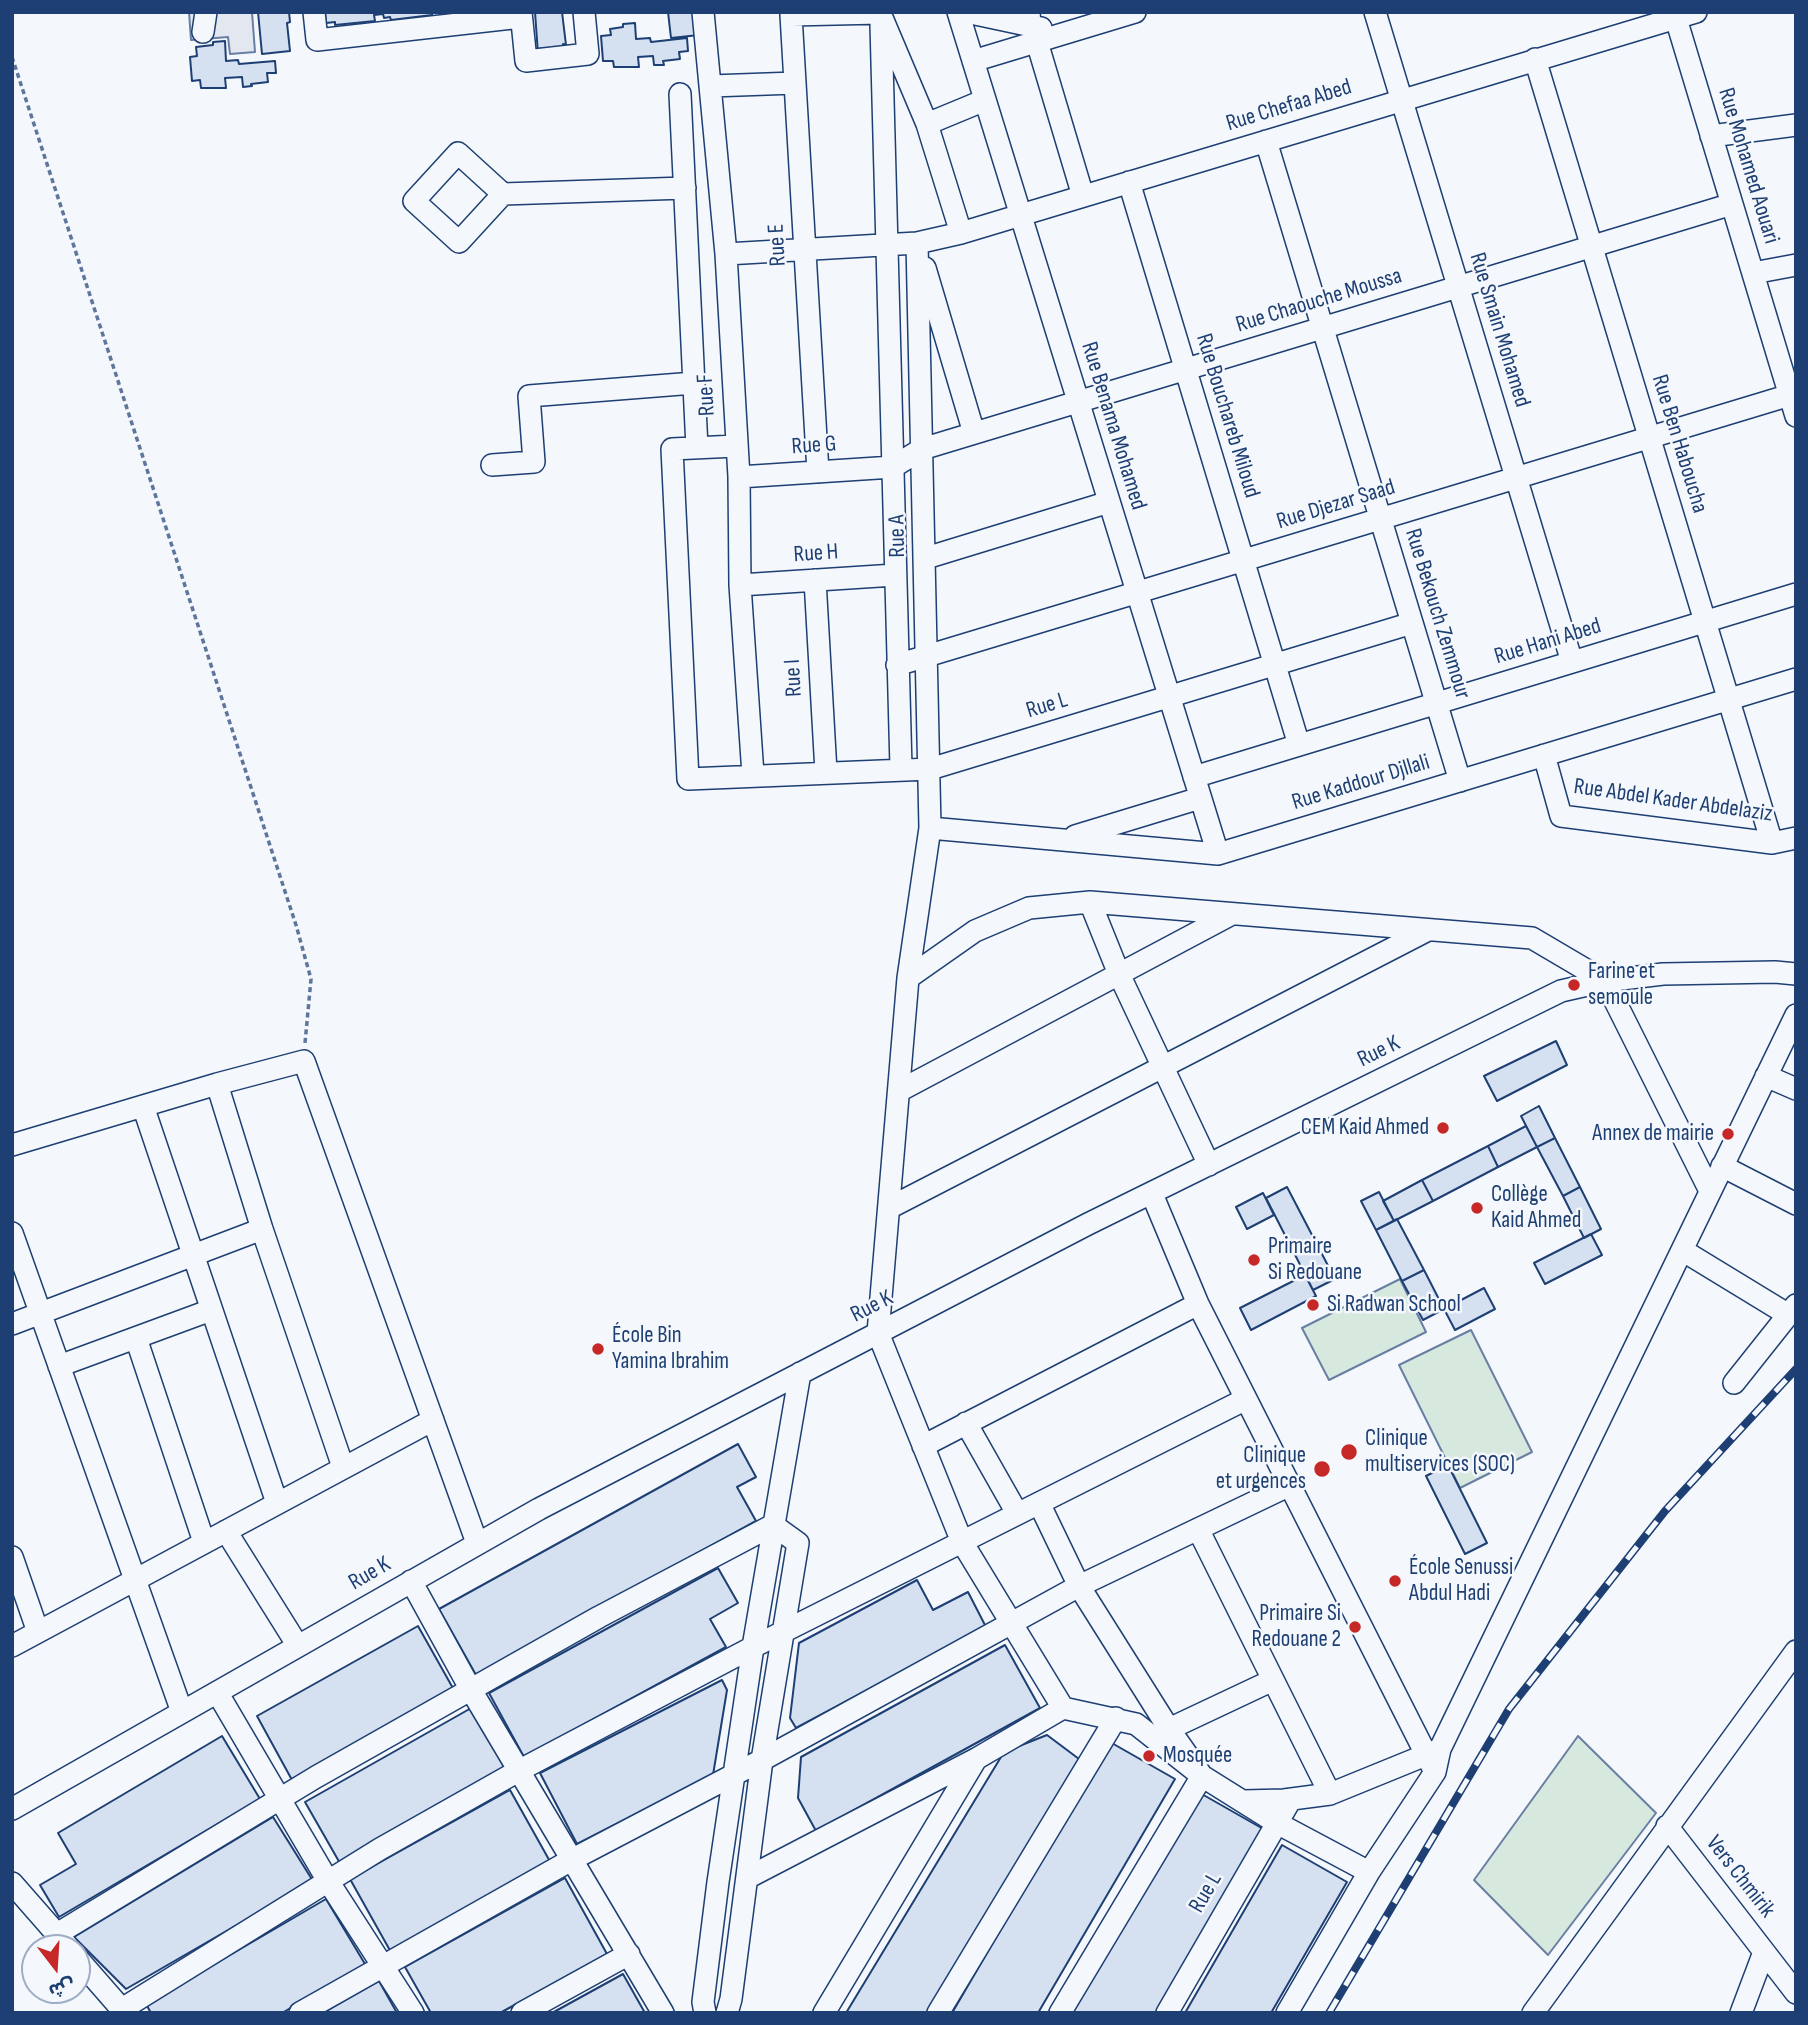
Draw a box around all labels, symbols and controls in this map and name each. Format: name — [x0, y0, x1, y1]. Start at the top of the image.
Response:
street label: Rue Chefaa Abed — [1223, 74, 1355, 138]
street label: Rue Mohamed Aouari — [1711, 85, 1785, 247]
street label: Rue E — [763, 223, 793, 267]
street label: Rue Smain Mohamed — [1462, 250, 1536, 410]
street label: Rue Chaouche Moussa — [1233, 263, 1405, 339]
street label: Rue Bouchareb Miloud — [1189, 331, 1265, 501]
street label: Rue Benama Mohamed — [1074, 339, 1152, 513]
street label: Rue Ben Haboucha — [1645, 371, 1713, 517]
street label: Rue F — [692, 373, 722, 417]
street label: Rue G — [791, 431, 837, 461]
street label: Rue Djezar Saad — [1273, 474, 1399, 536]
street label: Rue A — [884, 514, 912, 558]
street label: Rue Bekouch Zemmour — [1398, 526, 1476, 702]
street label: Rue H — [793, 539, 839, 569]
street label: Rue Hani Abed — [1491, 613, 1605, 671]
street label: Rue I — [779, 658, 809, 698]
street label: Rue L — [1023, 687, 1071, 725]
street label: Rue Kaddour Djllali — [1289, 749, 1433, 817]
street label: Rue Abdel Kader Abdelaziz — [1572, 773, 1774, 829]
place label: Farine et semoule — [1588, 958, 1655, 1012]
marker: Farine et semoule — [1566, 977, 1582, 993]
street label: Rue K — [1353, 1030, 1405, 1074]
place label: CEM Kaid Ahmed — [1301, 1114, 1429, 1142]
marker: CEM Kaid Ahmed — [1435, 1120, 1451, 1136]
place label: Annex de mairie — [1592, 1120, 1714, 1148]
marker: Annex de mairie — [1720, 1126, 1736, 1142]
place label: Collège Kaid Ahmed — [1491, 1181, 1581, 1235]
marker: Collège Kaid Ahmed — [1469, 1200, 1485, 1216]
place label: Primaire Si Redouane — [1268, 1233, 1362, 1287]
marker: Primaire Si Redouane — [1246, 1252, 1262, 1268]
street label: Rue K — [846, 1285, 898, 1329]
place label: Si Radwan School — [1327, 1291, 1461, 1319]
marker: Si Radwan School — [1305, 1297, 1321, 1313]
place label: École Bin Yamina Ibrahim — [612, 1322, 729, 1376]
marker: École Bin Yamina Ibrahim — [590, 1341, 606, 1357]
place label: Clinique multiservices (SOC) — [1365, 1425, 1515, 1479]
place label: Clinique et urgences — [1216, 1442, 1306, 1496]
marker: Clinique multiservices (SOC) — [1339, 1442, 1359, 1462]
marker: Clinique et urgences — [1312, 1459, 1332, 1479]
street label: Rue K — [344, 1551, 396, 1597]
place label: École Senussi Abdul Hadi — [1409, 1554, 1513, 1608]
marker: École Senussi Abdul Hadi — [1387, 1573, 1403, 1589]
place label: Primaire Si Redouane 2 — [1252, 1600, 1341, 1654]
marker: Primaire Si Redouane 2 — [1347, 1619, 1363, 1635]
place label: Mosquée — [1163, 1742, 1232, 1770]
marker: Mosquée — [1141, 1748, 1157, 1764]
street label: Vers Chmirik — [1699, 1830, 1781, 1924]
street label: Rue L — [1184, 1868, 1228, 1918]
north arrow — [21, 1934, 91, 2004]
text: ش — [46, 1973, 78, 2002]

